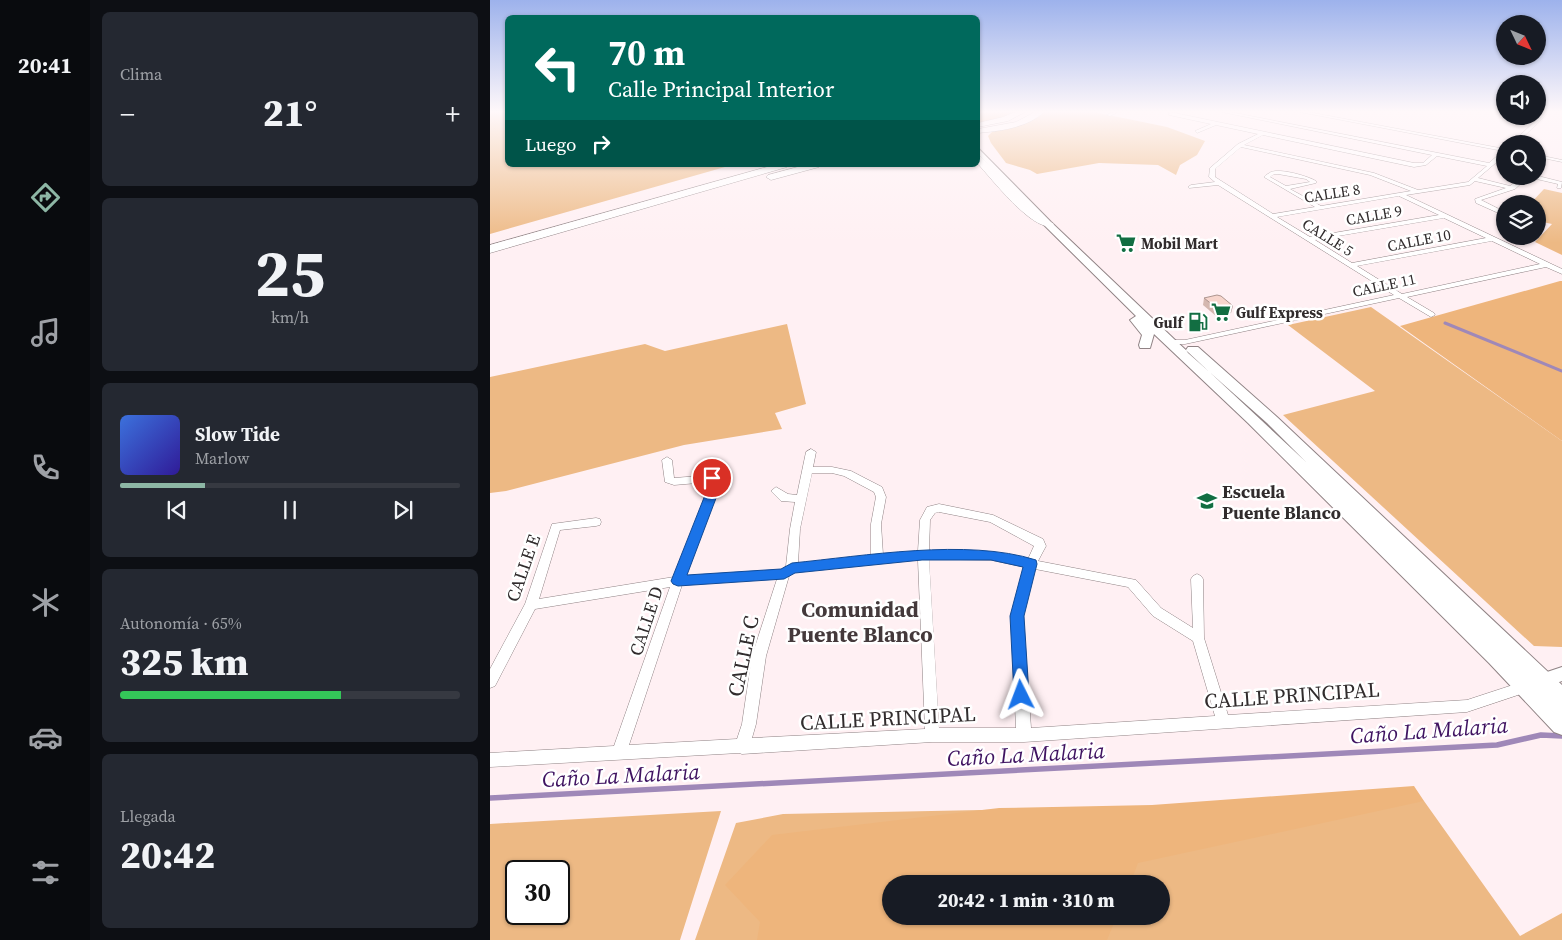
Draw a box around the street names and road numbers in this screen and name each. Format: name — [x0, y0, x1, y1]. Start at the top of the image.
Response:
street label: CALLE 8 — [1302, 178, 1362, 208]
street label: CALLE 9 — [1344, 200, 1404, 230]
street label: CALLE 5 — [1298, 213, 1358, 261]
street label: CALLE 10 — [1386, 224, 1452, 256]
street label: CALLE 11 — [1350, 268, 1418, 302]
street label: CALLE E — [500, 531, 546, 605]
street label: CALLE D — [623, 583, 669, 659]
street label: CALLE C — [720, 613, 766, 699]
street label: CALLE PRINCIPAL — [1203, 674, 1381, 716]
street label: CALLE PRINCIPAL — [799, 699, 977, 737]

